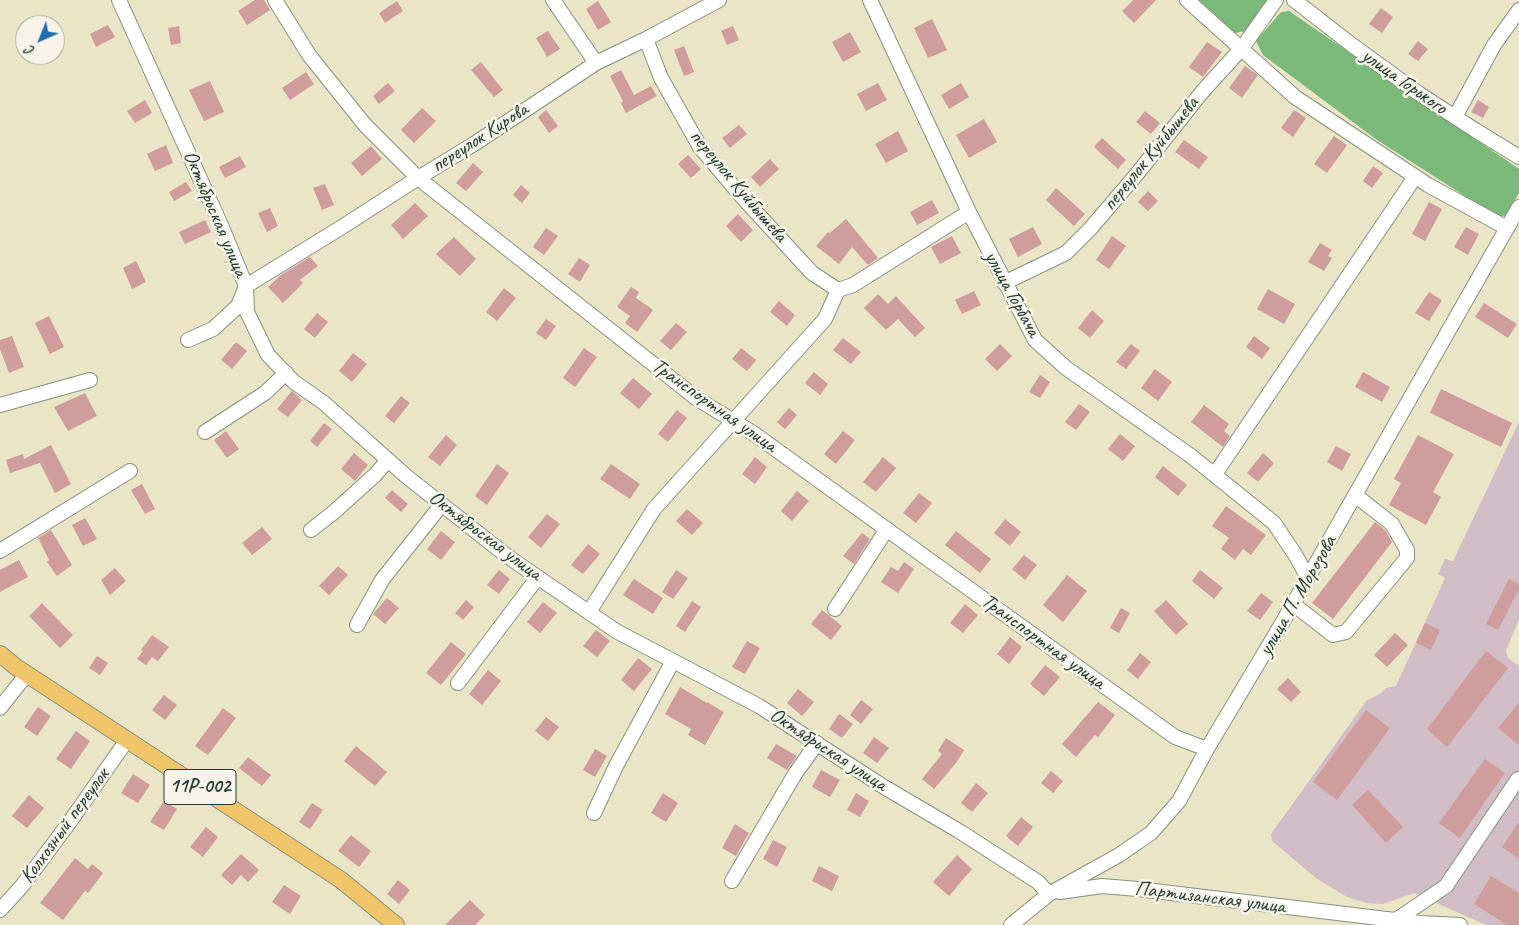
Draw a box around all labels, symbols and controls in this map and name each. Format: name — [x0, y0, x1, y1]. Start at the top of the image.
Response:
north arrow — [15, 15, 65, 65]
text: С — [22, 42, 38, 59]
street label: улица Горького — [1356, 43, 1452, 121]
street label: переулок Куйбышева — [1097, 92, 1205, 216]
street label: переулок Кирова — [427, 97, 533, 179]
street label: переулок Куйбышева — [684, 124, 792, 248]
street label: Октябрьская улица — [177, 147, 253, 281]
street label: улица Горбача — [978, 247, 1046, 341]
street label: Транспортная улица — [647, 354, 781, 458]
street label: Октябрьская улица — [424, 485, 546, 587]
street label: улица П. Морозова — [1253, 531, 1343, 661]
street label: Транспортная улица — [976, 589, 1110, 695]
street label: Октябрьская улица — [765, 703, 891, 797]
street label: Колхозный переулок — [15, 764, 115, 888]
road number: 11Р-002 — [164, 770, 236, 804]
street label: Партизанская улица — [1133, 876, 1287, 920]

